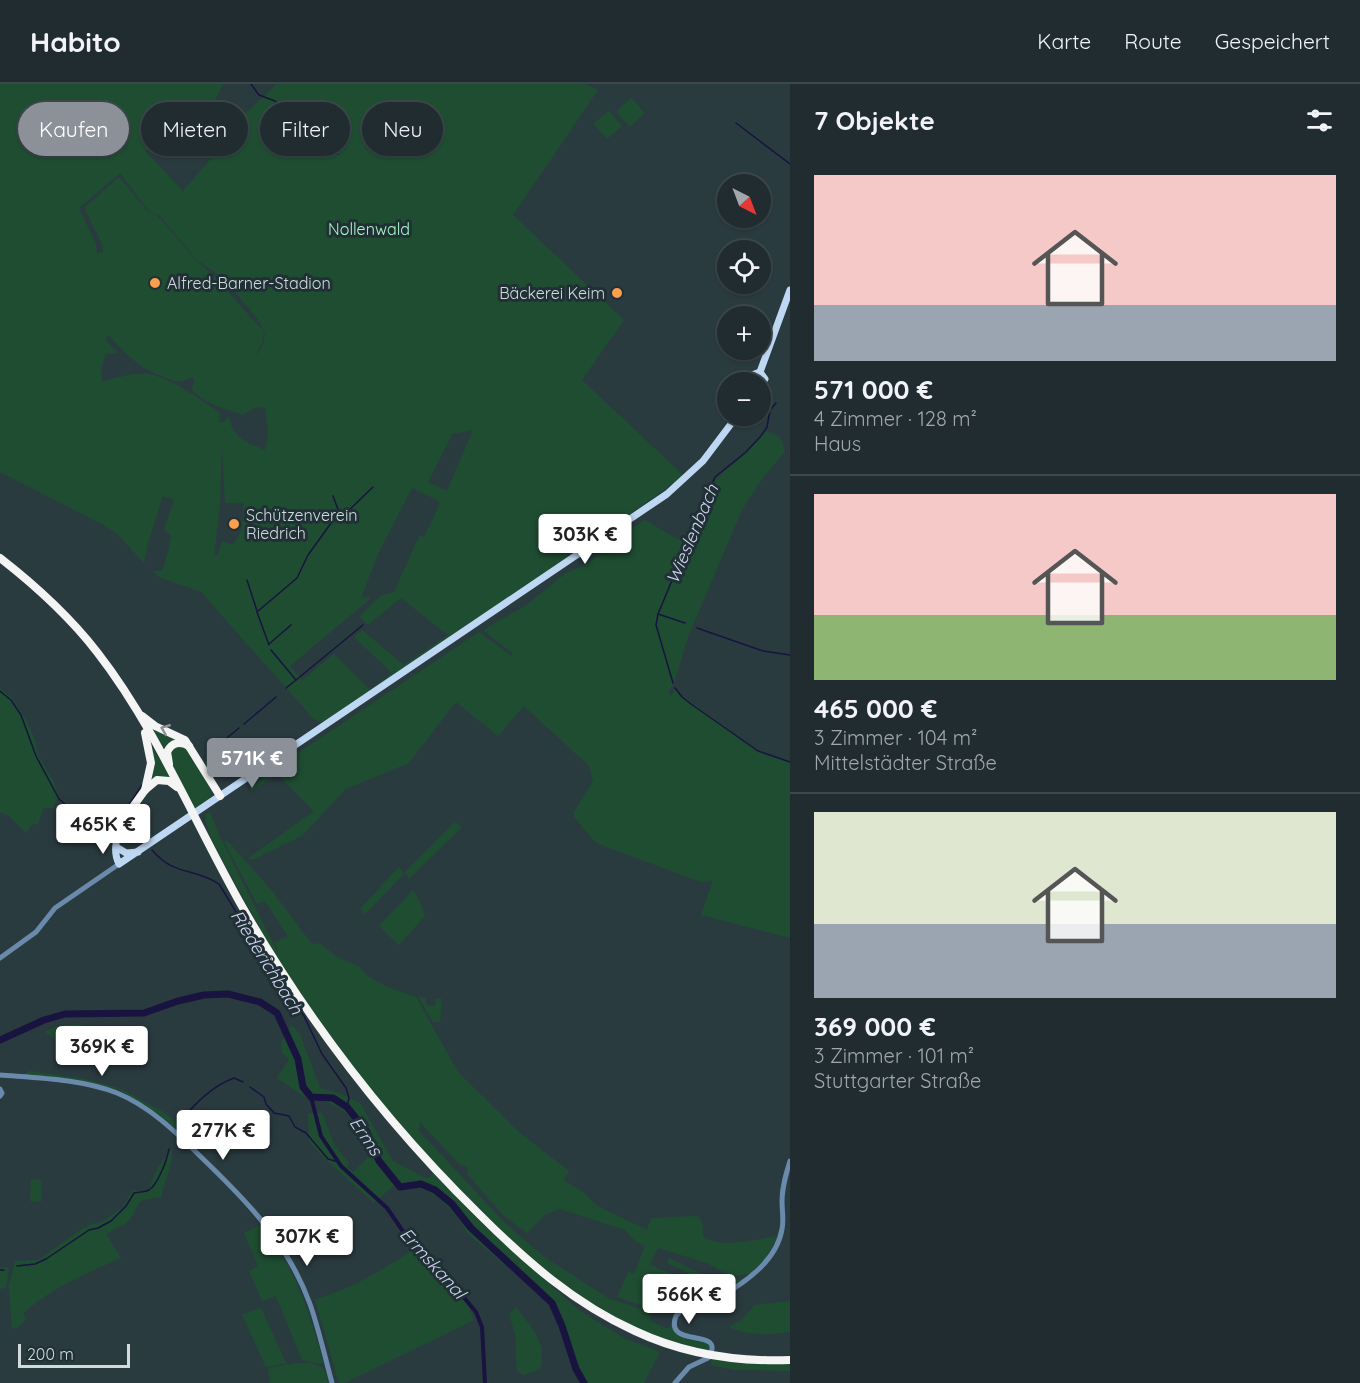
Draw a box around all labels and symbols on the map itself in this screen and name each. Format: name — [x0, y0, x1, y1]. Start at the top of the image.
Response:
north arrow — [717, 174, 771, 228]
park label: Nollenwald — [328, 219, 410, 239]
place label: Alfred-Barner-Stadion — [167, 273, 331, 293]
marker: Alfred-Barner-Stadion — [148, 276, 162, 290]
place label: Bäckerei Keim — [499, 283, 605, 303]
marker: Bäckerei Keim — [610, 286, 624, 300]
water label: Wieslenbach — [661, 480, 724, 587]
place label: Schützenverein Riedrich — [246, 505, 358, 543]
pin: 303K € — [536, 514, 634, 565]
marker: Schützenverein Riedrich — [227, 517, 241, 531]
one-way arrow — [160, 724, 171, 736]
pin: 571K € — [203, 738, 301, 789]
pin: 465K € — [54, 804, 152, 855]
water label: Riederichbach — [226, 906, 309, 1019]
pin: 369K € — [53, 1026, 151, 1077]
pin: 277K € — [174, 1110, 272, 1161]
water label: Erms — [345, 1112, 388, 1161]
pin: 307K € — [258, 1216, 356, 1267]
water label: Ermskanal — [395, 1223, 472, 1305]
pin: 566K € — [640, 1274, 738, 1325]
scale bar — [18, 1341, 130, 1368]

